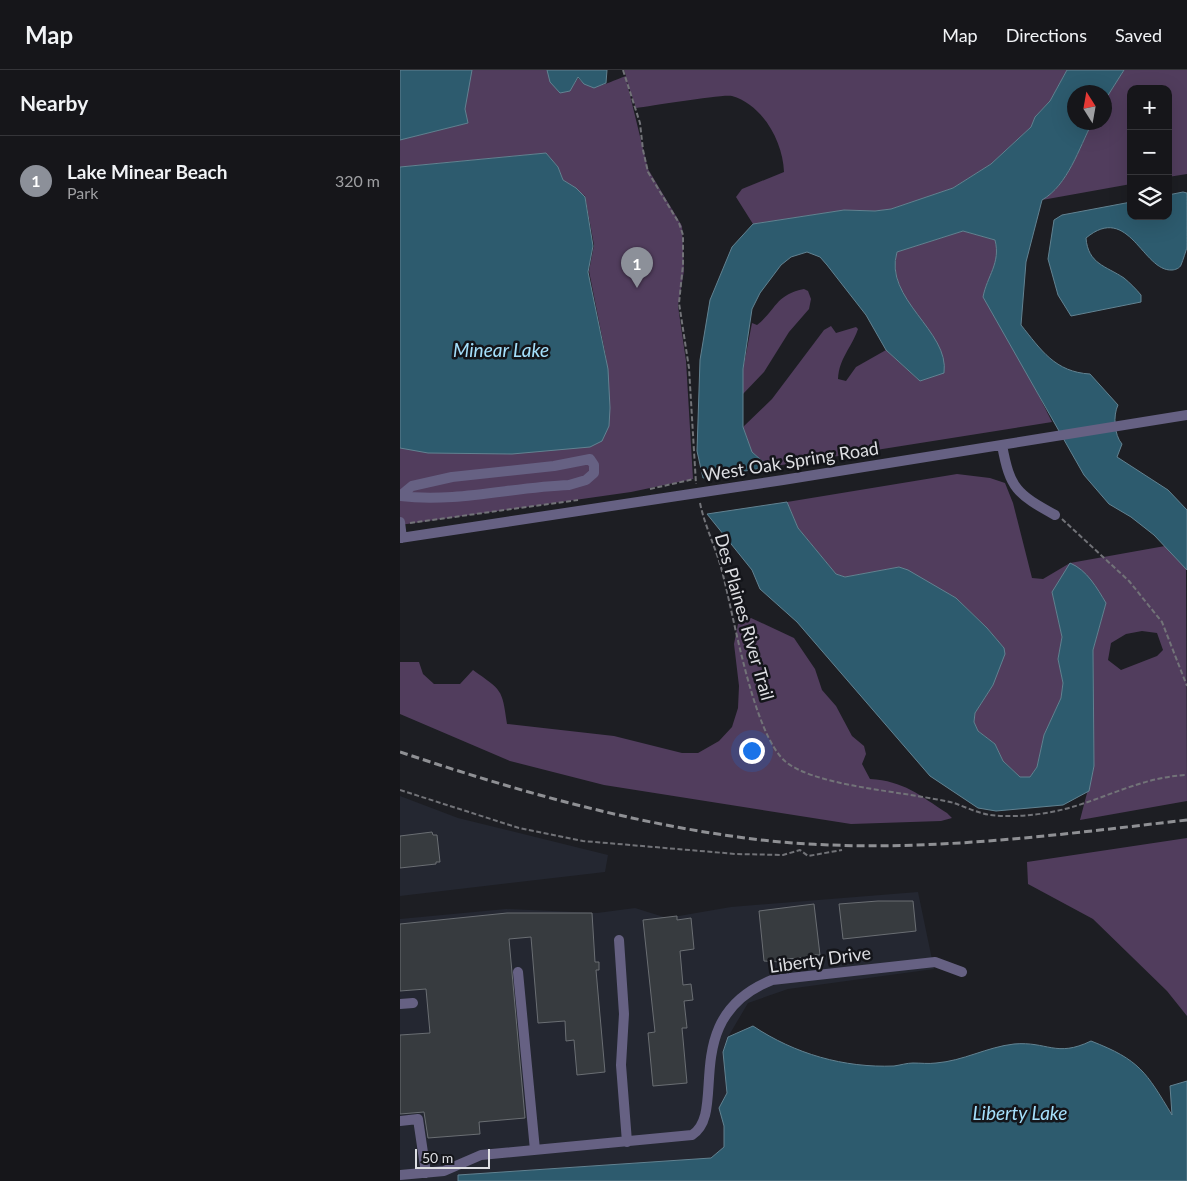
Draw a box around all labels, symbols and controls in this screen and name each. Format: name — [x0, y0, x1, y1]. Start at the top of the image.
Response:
text: Map — [25, 20, 73, 49]
text: Map — [942, 24, 978, 46]
text: Directions — [1006, 24, 1087, 46]
text: Saved — [1115, 24, 1162, 46]
north arrow — [1067, 85, 1112, 130]
map controls — [1127, 85, 1172, 220]
button: + — [1127, 85, 1172, 130]
text: Nearby — [20, 90, 88, 115]
button: − — [1127, 130, 1172, 175]
text: Lake Minear Beach — [67, 160, 227, 183]
text: 1 — [31, 171, 41, 190]
text: 320 m — [335, 171, 380, 190]
button: layers — [1127, 175, 1172, 220]
text: Park — [67, 183, 98, 202]
pin: 1 — [621, 247, 653, 288]
water label: Minear Lake — [453, 338, 549, 361]
street label: West Oak Spring Road — [702, 436, 880, 486]
street label: Des Plaines River Trail — [711, 531, 779, 703]
your location — [739, 738, 765, 764]
street label: Liberty Drive — [768, 941, 872, 977]
water label: Liberty Lake — [973, 1101, 1067, 1124]
scale bar — [415, 1146, 490, 1169]
text: 50 m — [422, 1149, 453, 1166]

